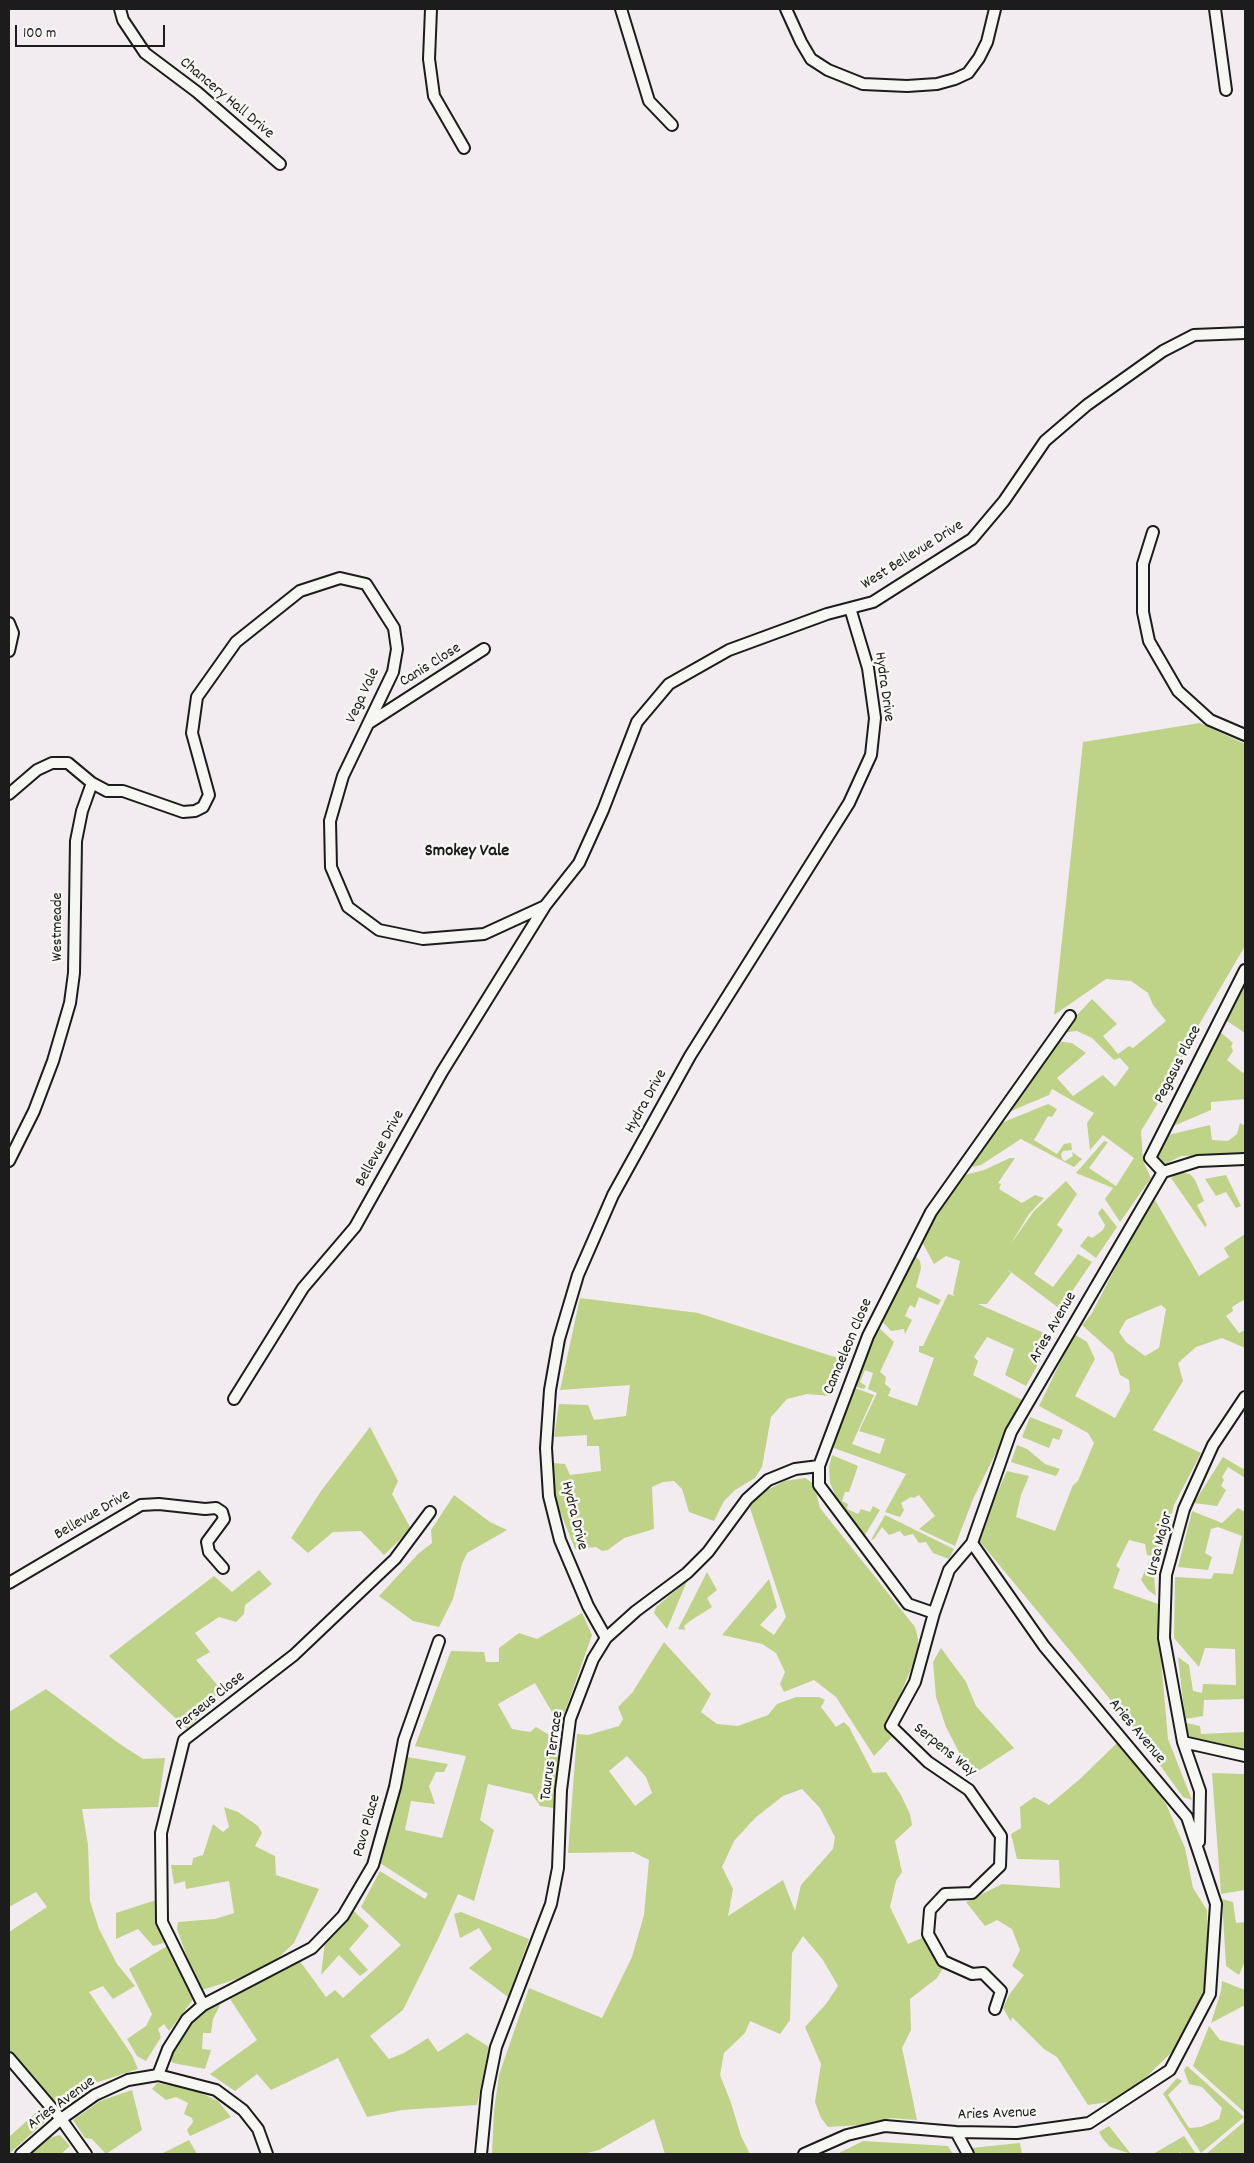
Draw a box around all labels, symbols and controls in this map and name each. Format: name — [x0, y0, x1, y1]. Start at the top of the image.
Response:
scale bar — [18, 15, 168, 47]
text: 100 m — [23, 23, 56, 45]
street label: Chancery Hall Drive — [175, 54, 277, 144]
street label: West Bellevue Drive — [858, 517, 968, 595]
street label: Canis Close — [397, 640, 465, 692]
street label: Hydra Drive — [869, 651, 897, 723]
street label: Vega Vale — [343, 665, 385, 727]
district label: Smokey Vale — [425, 842, 509, 864]
street label: Westmeade — [49, 893, 69, 961]
street label: Pegasus Place — [1151, 1023, 1207, 1107]
street label: Hydra Drive — [622, 1067, 672, 1137]
street label: Bellevue Drive — [352, 1107, 410, 1191]
street label: Aries Avenue — [1026, 1289, 1082, 1367]
street label: Camaeleon Close — [820, 1296, 878, 1398]
street label: Hydra Drive — [555, 1480, 591, 1552]
street label: Bellevue Drive — [52, 1487, 134, 1545]
street label: Ursa Major — [1144, 1510, 1178, 1578]
street label: Perseus Close — [172, 1668, 250, 1736]
street label: Aries Avenue — [1103, 1696, 1169, 1768]
street label: Taurus Terrace — [537, 1710, 569, 1802]
street label: Serpens Way — [909, 1720, 979, 1782]
street label: Pavo Place — [350, 1792, 386, 1860]
street label: Aries Avenue — [24, 2073, 100, 2135]
street label: Aries Avenue — [957, 2104, 1037, 2126]

